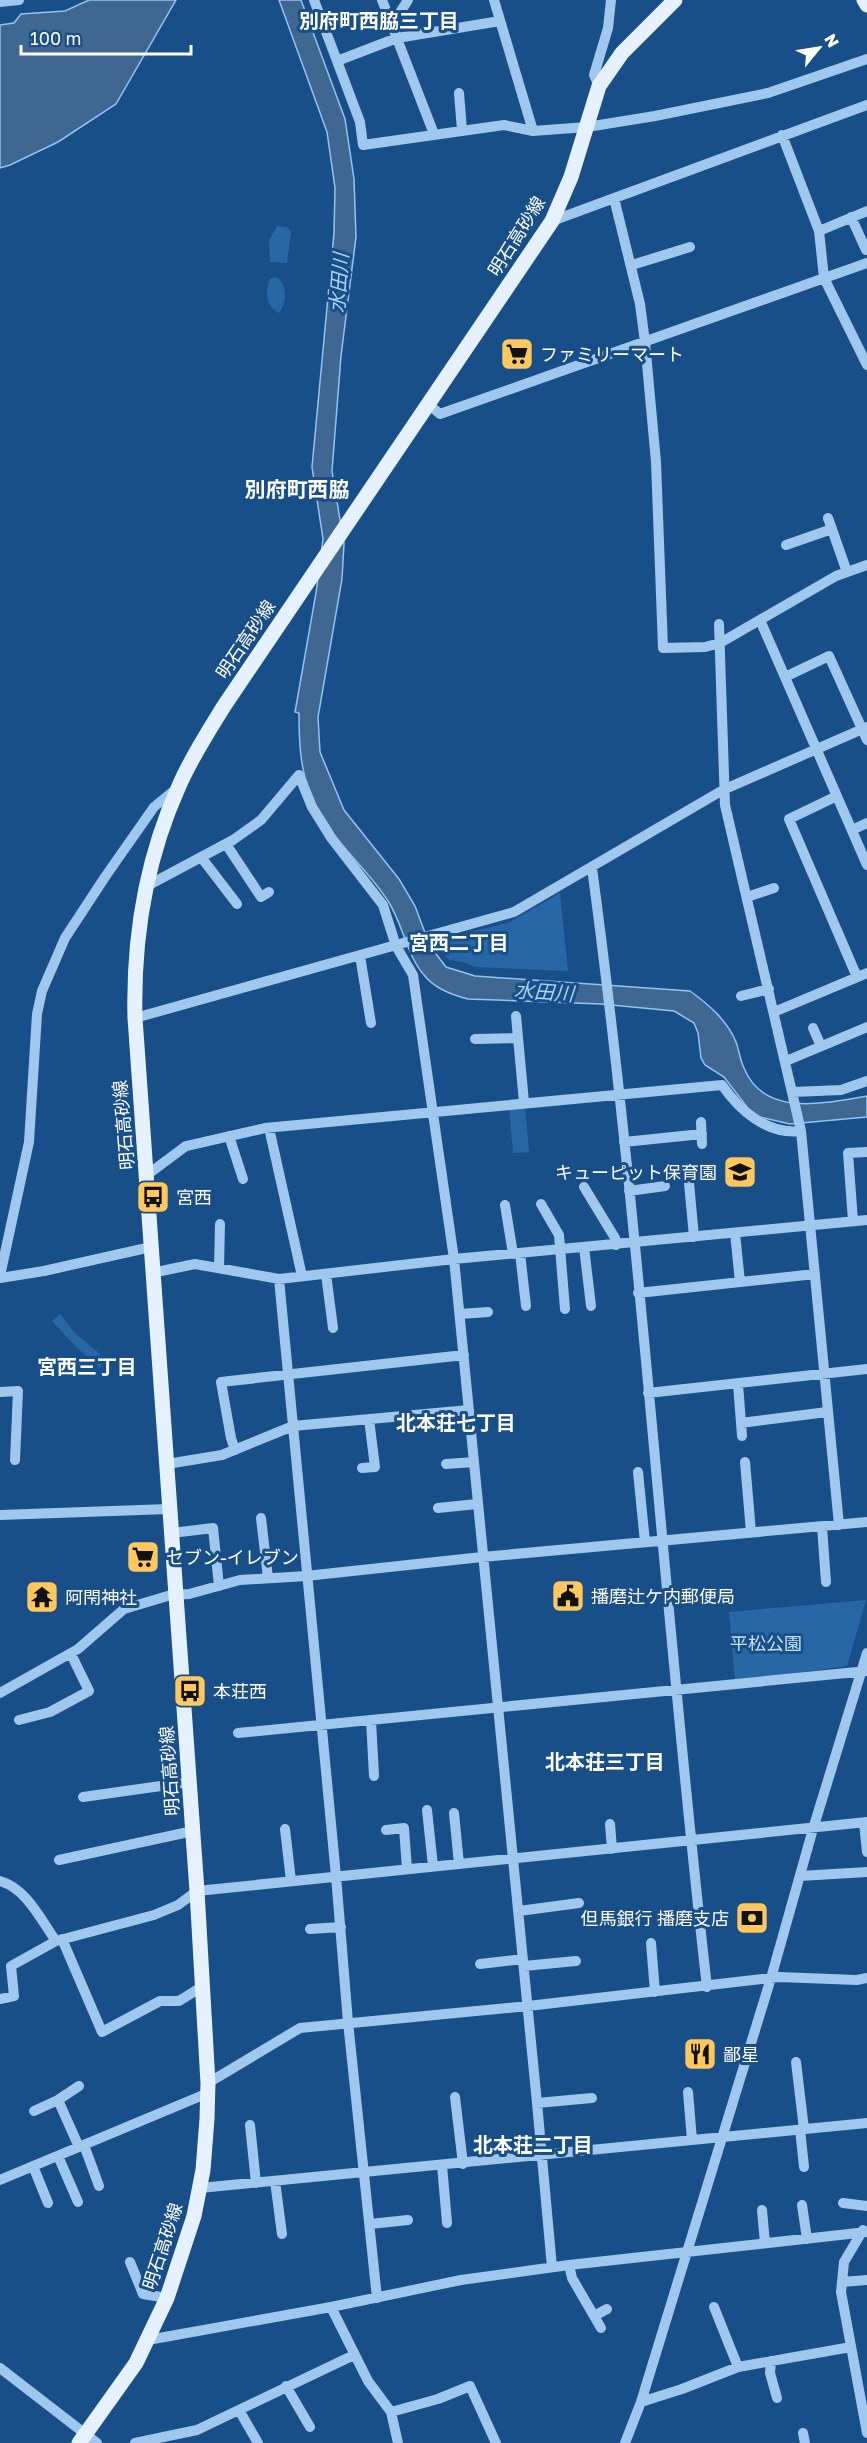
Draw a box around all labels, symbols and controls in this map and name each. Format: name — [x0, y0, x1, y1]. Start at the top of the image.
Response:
district label: 別府町西脇三丁目 — [299, 8, 459, 32]
scale bar — [21, 18, 190, 56]
north arrow — [789, 18, 849, 78]
text: 100 m — [30, 27, 81, 49]
text: N — [820, 30, 844, 51]
street label: 明石高砂線 — [483, 192, 549, 280]
water label: 水田川 — [324, 250, 352, 314]
supermarket icon: ファミリーマート — [499, 336, 535, 372]
place label: ファミリーマート — [540, 343, 684, 365]
district label: 別府町西脇 — [245, 476, 350, 502]
street label: 明石高砂線 — [211, 596, 279, 682]
district label: 宮西二丁目 — [409, 930, 509, 954]
water label: 水田川 — [513, 977, 577, 1005]
street label: 明石高砂線 — [108, 1079, 138, 1171]
school or university icon: キューピット保育園 — [722, 1154, 758, 1190]
place label: キューピット保育園 — [555, 1161, 717, 1183]
bus stop icon: 宮西 — [135, 1179, 171, 1215]
place label: 宮西 — [176, 1186, 212, 1208]
district label: 宮西三丁目 — [37, 1354, 137, 1378]
district label: 北本荘七丁目 — [396, 1410, 516, 1434]
supermarket icon: セブン-イレブン — [125, 1539, 161, 1575]
place label: セブン-イレブン — [166, 1546, 299, 1568]
public building icon: 播磨辻ケ内郵便局 — [550, 1578, 586, 1614]
temple icon: 阿閇神社 — [24, 1579, 60, 1615]
place label: 播磨辻ケ内郵便局 — [591, 1585, 735, 1607]
place label: 阿閇神社 — [65, 1586, 137, 1608]
park label: 平松公園 — [730, 1632, 802, 1654]
bus stop icon: 本荘西 — [172, 1673, 208, 1709]
place label: 本荘西 — [213, 1680, 267, 1702]
street label: 明石高砂線 — [155, 1725, 183, 1817]
district label: 北本荘三丁目 — [545, 1749, 665, 1773]
bank icon: 但馬銀行 播磨支店 — [734, 1900, 770, 1936]
place label: 但馬銀行 播磨支店 — [581, 1907, 729, 1929]
restaurant icon: 鄙星 — [682, 2036, 718, 2072]
place label: 鄙星 — [723, 2043, 759, 2065]
district label: 北本荘二丁目 — [473, 2132, 593, 2156]
street label: 明石高砂線 — [138, 2200, 186, 2292]

